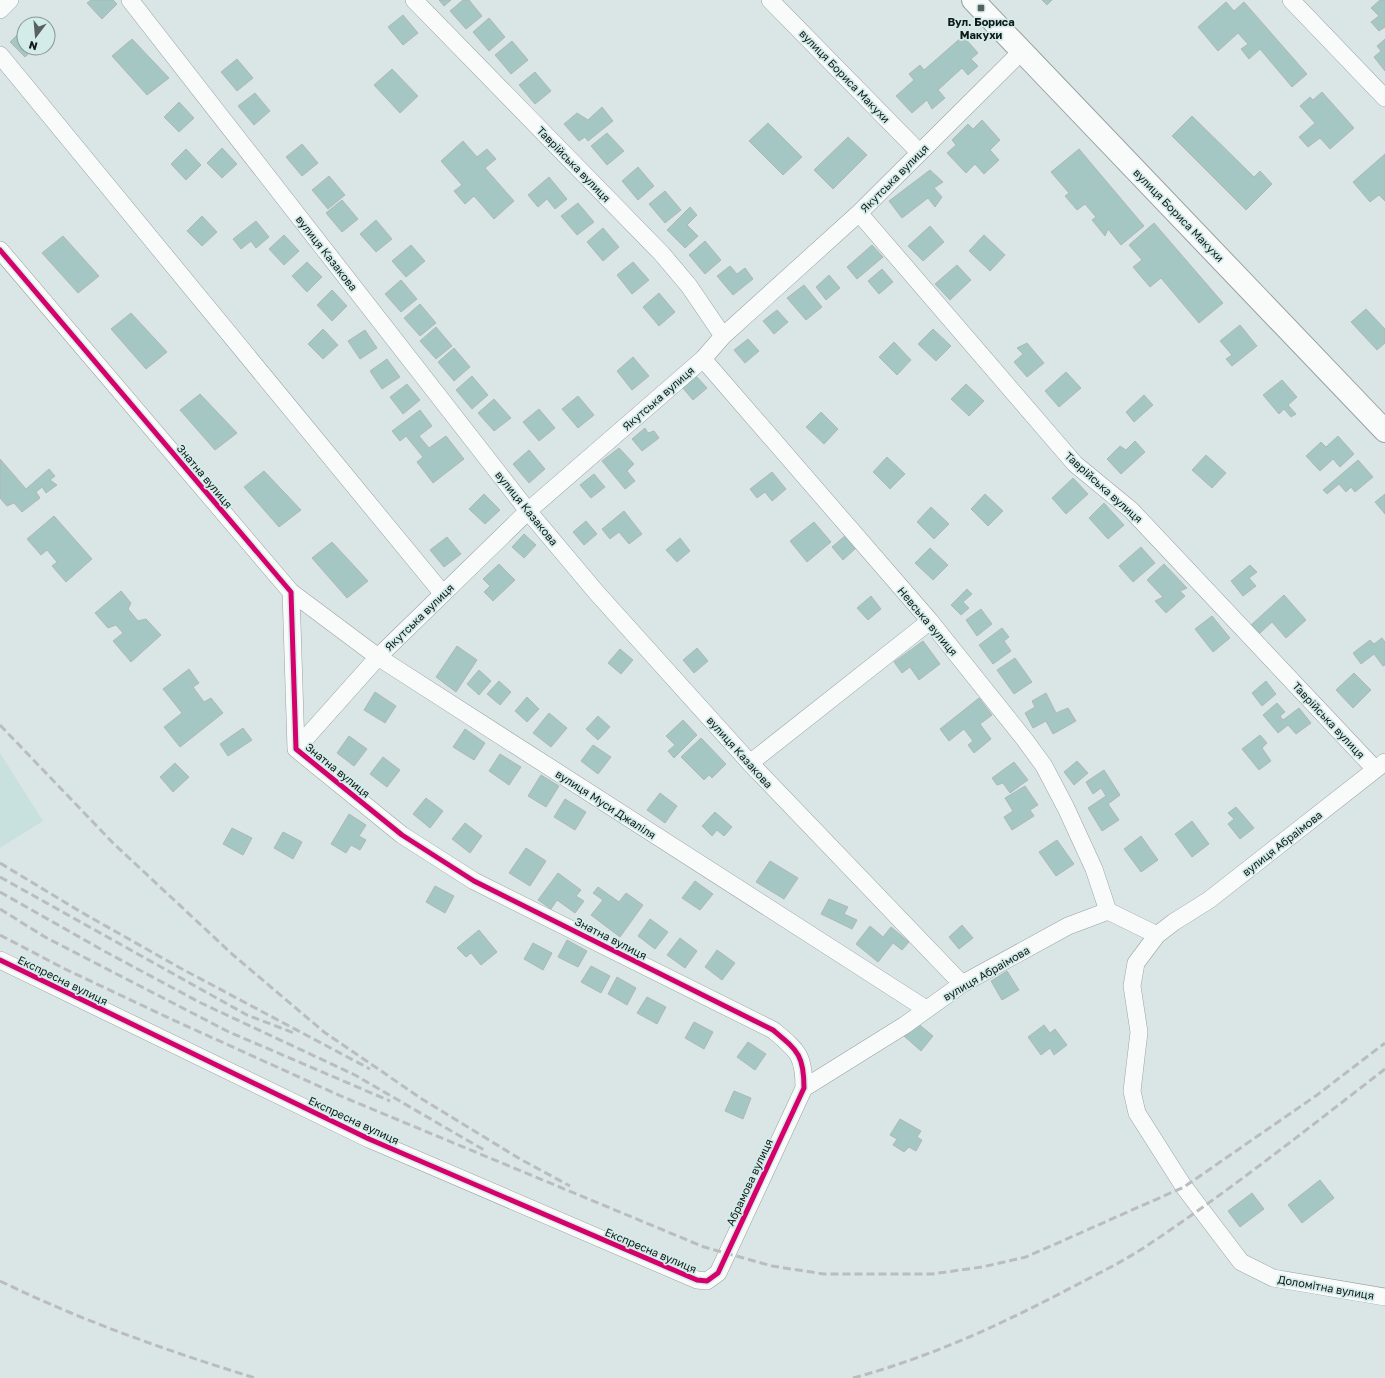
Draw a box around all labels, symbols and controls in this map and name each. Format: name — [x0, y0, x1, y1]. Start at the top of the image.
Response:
marker: Вул. Бориса Макухи — [976, 3, 986, 13]
place label: Вул. Бориса Макухи — [947, 15, 1015, 41]
north arrow — [16, 16, 56, 56]
street label: вулиця Бориса Макухи — [797, 27, 893, 125]
text: N — [27, 39, 39, 53]
street label: Таврійська вулиця — [535, 124, 613, 204]
street label: Якутська вулиця — [857, 141, 931, 215]
street label: вулиця Бориса Макухи — [1131, 166, 1227, 264]
street label: вулиця Казакова — [294, 213, 360, 293]
street label: Якутська вулиця — [619, 363, 697, 433]
street label: Знатна вулиця — [175, 441, 235, 511]
street label: Таврійська вулиця — [1063, 449, 1145, 525]
street label: вулиця Казакова — [493, 468, 561, 548]
street label: Якутська вулиця — [382, 581, 456, 653]
street label: Невська вулиця — [895, 584, 961, 658]
street label: Таврійська вулиця — [1290, 679, 1368, 761]
street label: вулиця Казакова — [704, 713, 776, 791]
street label: Знатна вулиця — [303, 740, 373, 800]
street label: вулиця Муси Джаліля — [553, 767, 659, 841]
street label: вулиця Абраімова — [1239, 808, 1325, 878]
street label: Знатна вулиця — [573, 914, 649, 962]
street label: вулиця Абраімова — [940, 943, 1032, 1003]
street label: Експресна вулиця — [16, 953, 110, 1007]
street label: Експресна вулиця — [307, 1093, 401, 1147]
street label: Абрамова вулиця — [723, 1136, 775, 1228]
street label: Експресна вулиця — [603, 1225, 699, 1275]
street label: Доломітна вулиця — [1277, 1272, 1375, 1302]

